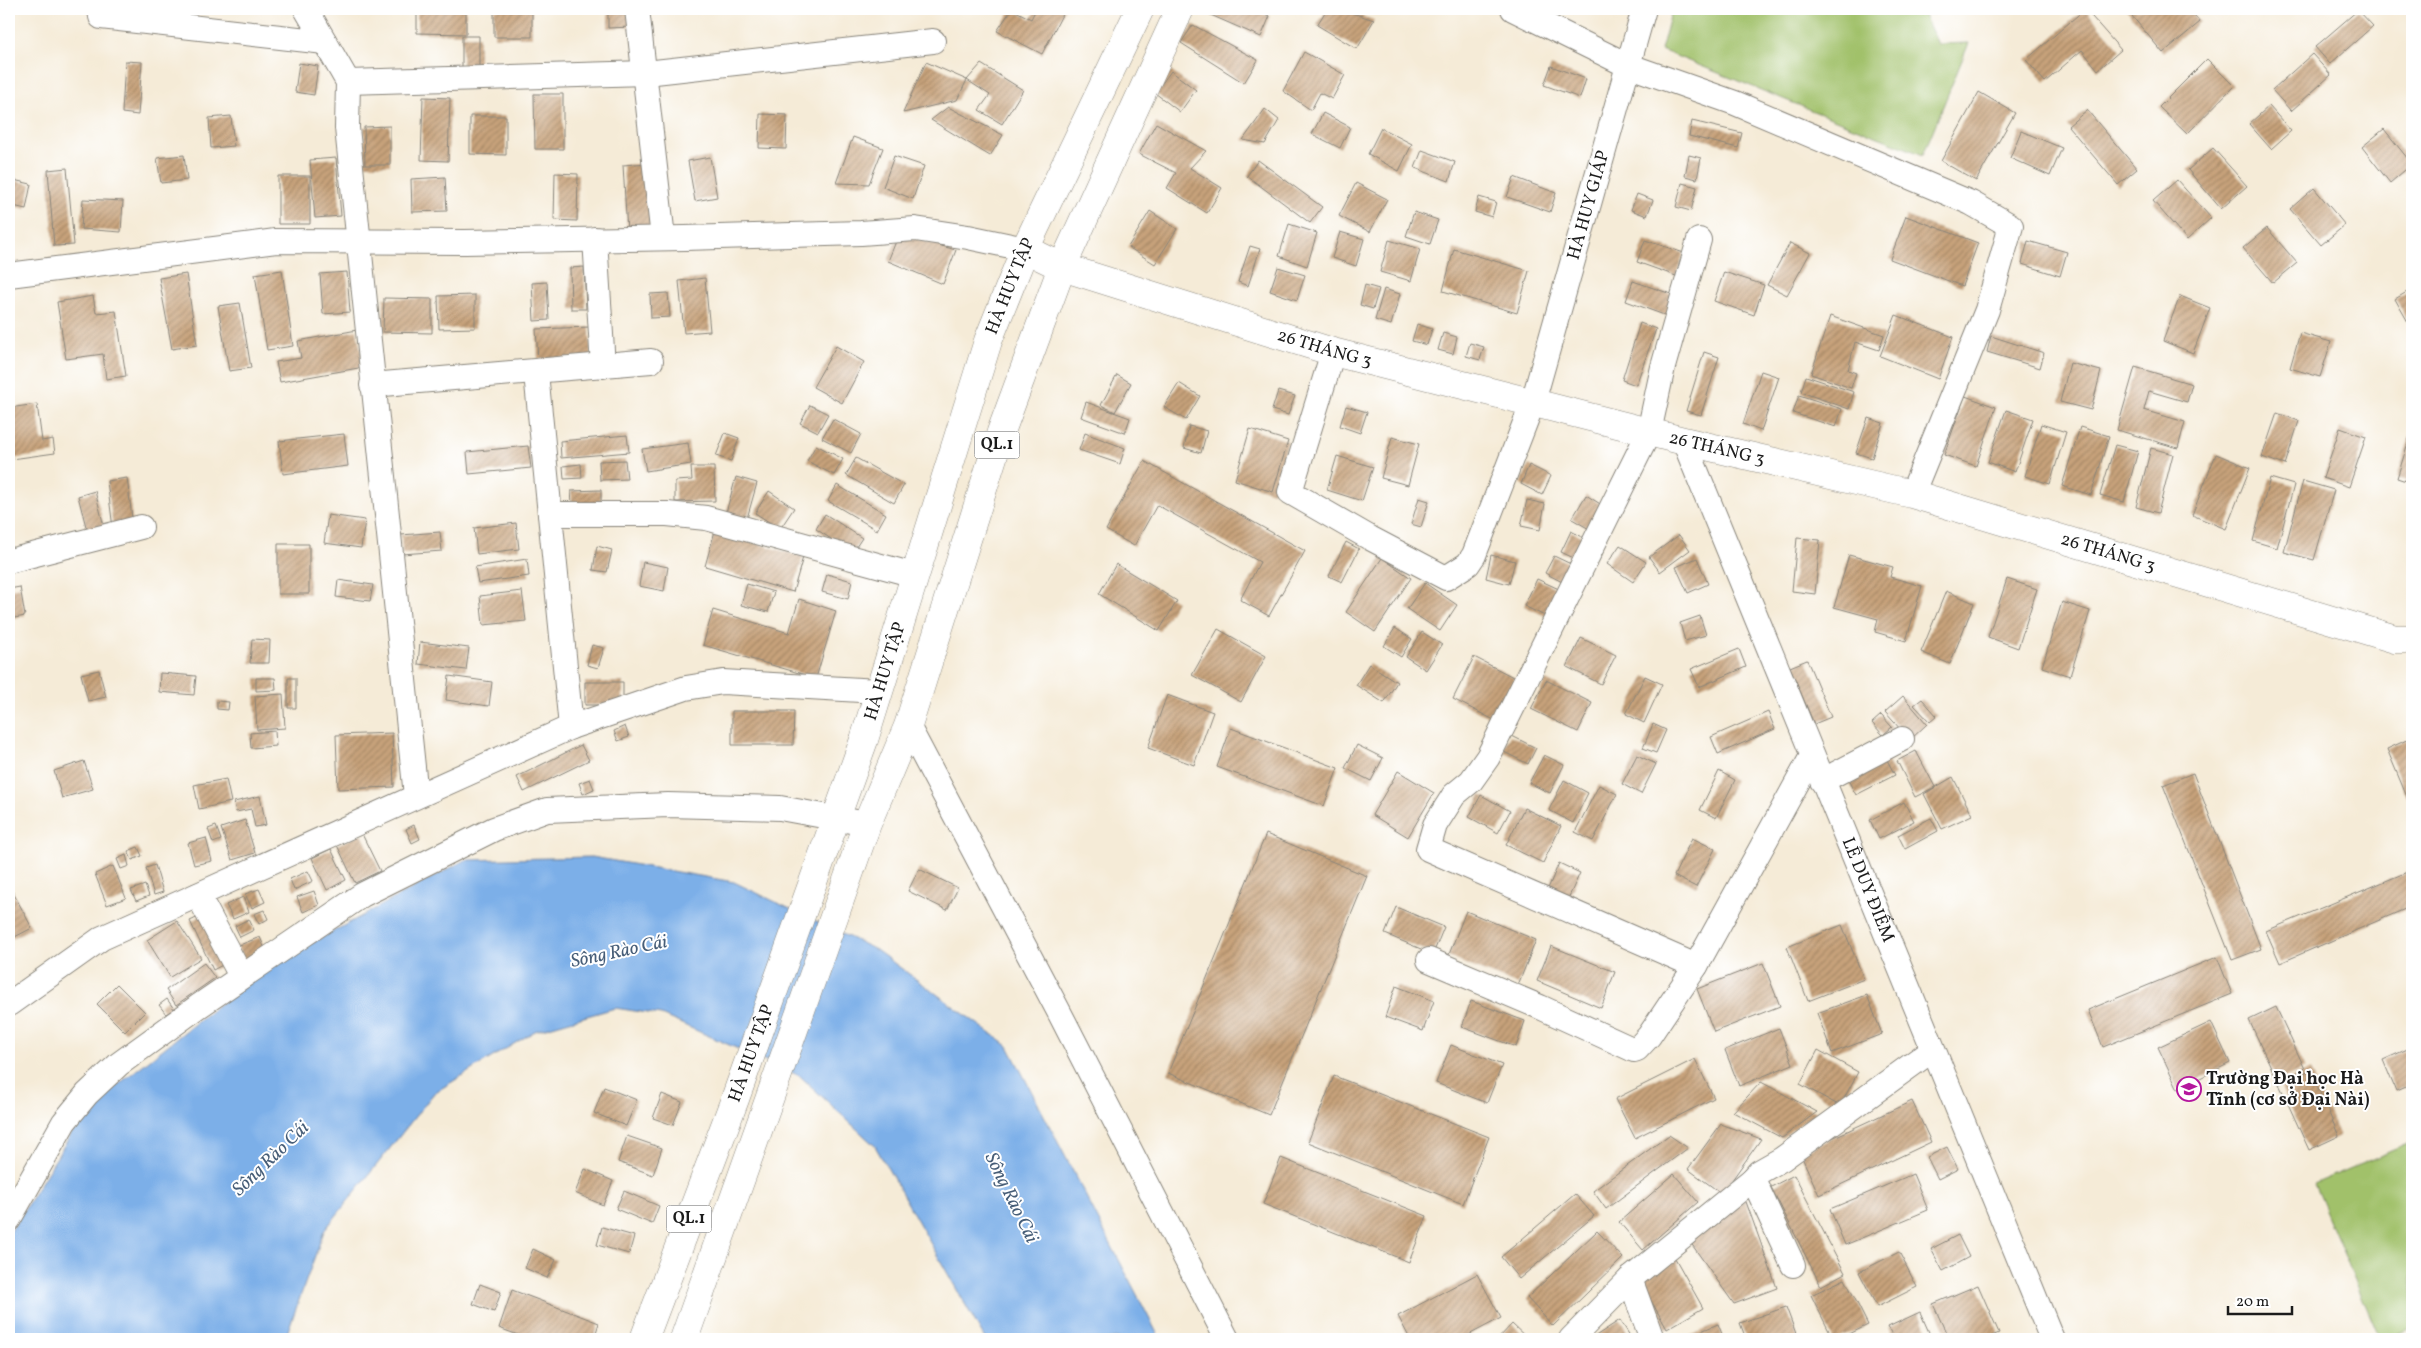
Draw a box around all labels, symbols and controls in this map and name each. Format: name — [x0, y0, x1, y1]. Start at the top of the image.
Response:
street label: HÀ HUY GIÁP — [1561, 148, 1616, 263]
street label: HÀ HUY TẬP — [979, 234, 1041, 338]
street label: 26 THÁNG 3 — [1274, 323, 1374, 374]
street label: 26 THÁNG 3 — [1666, 425, 1767, 472]
road number: QL.1 — [974, 432, 1020, 458]
street label: 26 THÁNG 3 — [2058, 527, 2158, 579]
street label: HÀ HUY TẬP — [858, 619, 912, 724]
street label: LÊ DUY ĐIẾM — [1835, 834, 1901, 946]
water label: Sông Rào Cái — [569, 929, 670, 975]
street label: HÀ HUY TẬP — [722, 1001, 780, 1106]
place label: Trường Đại học Hà Tĩnh (cơ sở Đại Nài) — [2206, 1067, 2370, 1113]
school or university icon: Trường Đại học Hà Tĩnh (cơ sở Đại Nài) — [2176, 1076, 2202, 1102]
water label: Sông Rào Cái — [227, 1116, 315, 1202]
water label: Sông Rào Cái — [978, 1148, 1044, 1248]
road number: QL.1 — [666, 1206, 712, 1232]
scale bar — [2228, 1283, 2292, 1315]
text: 20 m — [2236, 1292, 2269, 1313]

